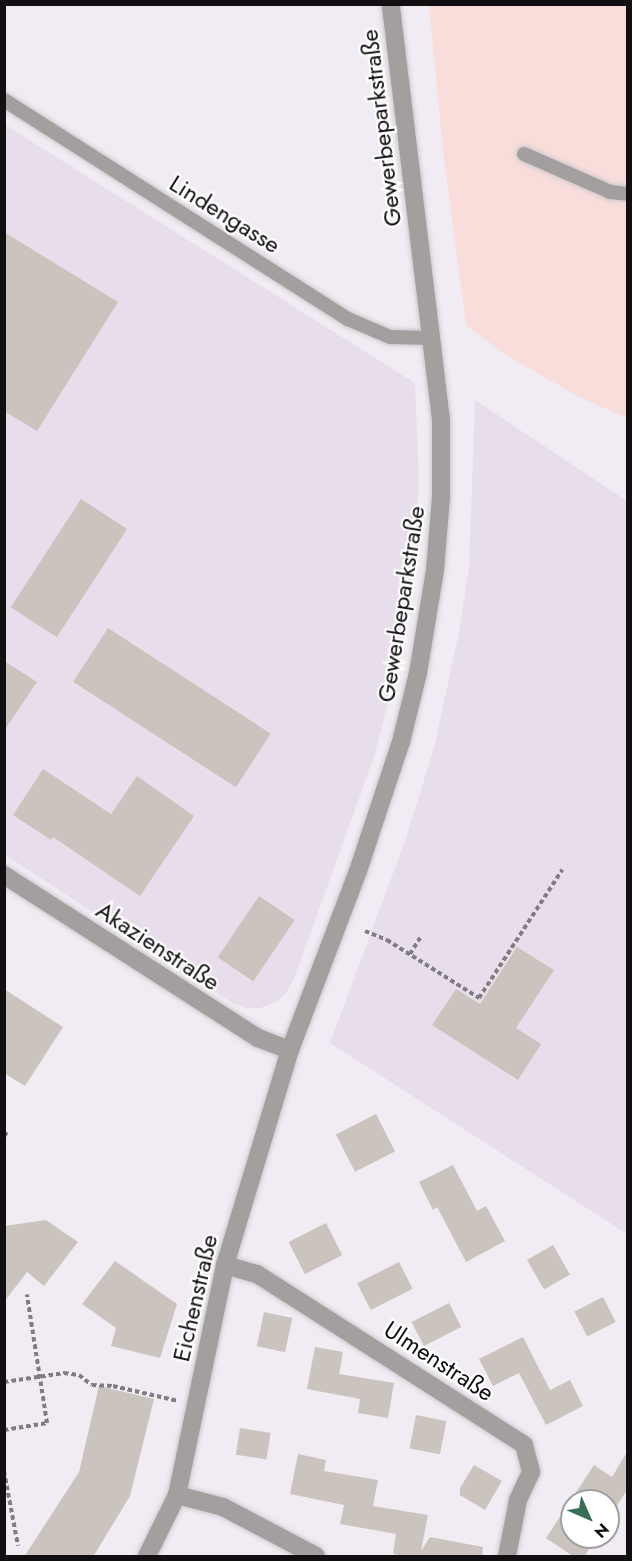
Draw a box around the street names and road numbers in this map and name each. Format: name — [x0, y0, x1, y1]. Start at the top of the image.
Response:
street label: Gewerbeparkstraße — [355, 28, 407, 228]
street label: Lindengasse — [164, 169, 286, 259]
street label: Gewerbeparkstraße — [371, 504, 431, 704]
street label: Akazienstraße — [91, 895, 225, 997]
street label: Eichenstraße — [166, 1232, 224, 1364]
street label: Ulmenstraße — [379, 1315, 499, 1407]

